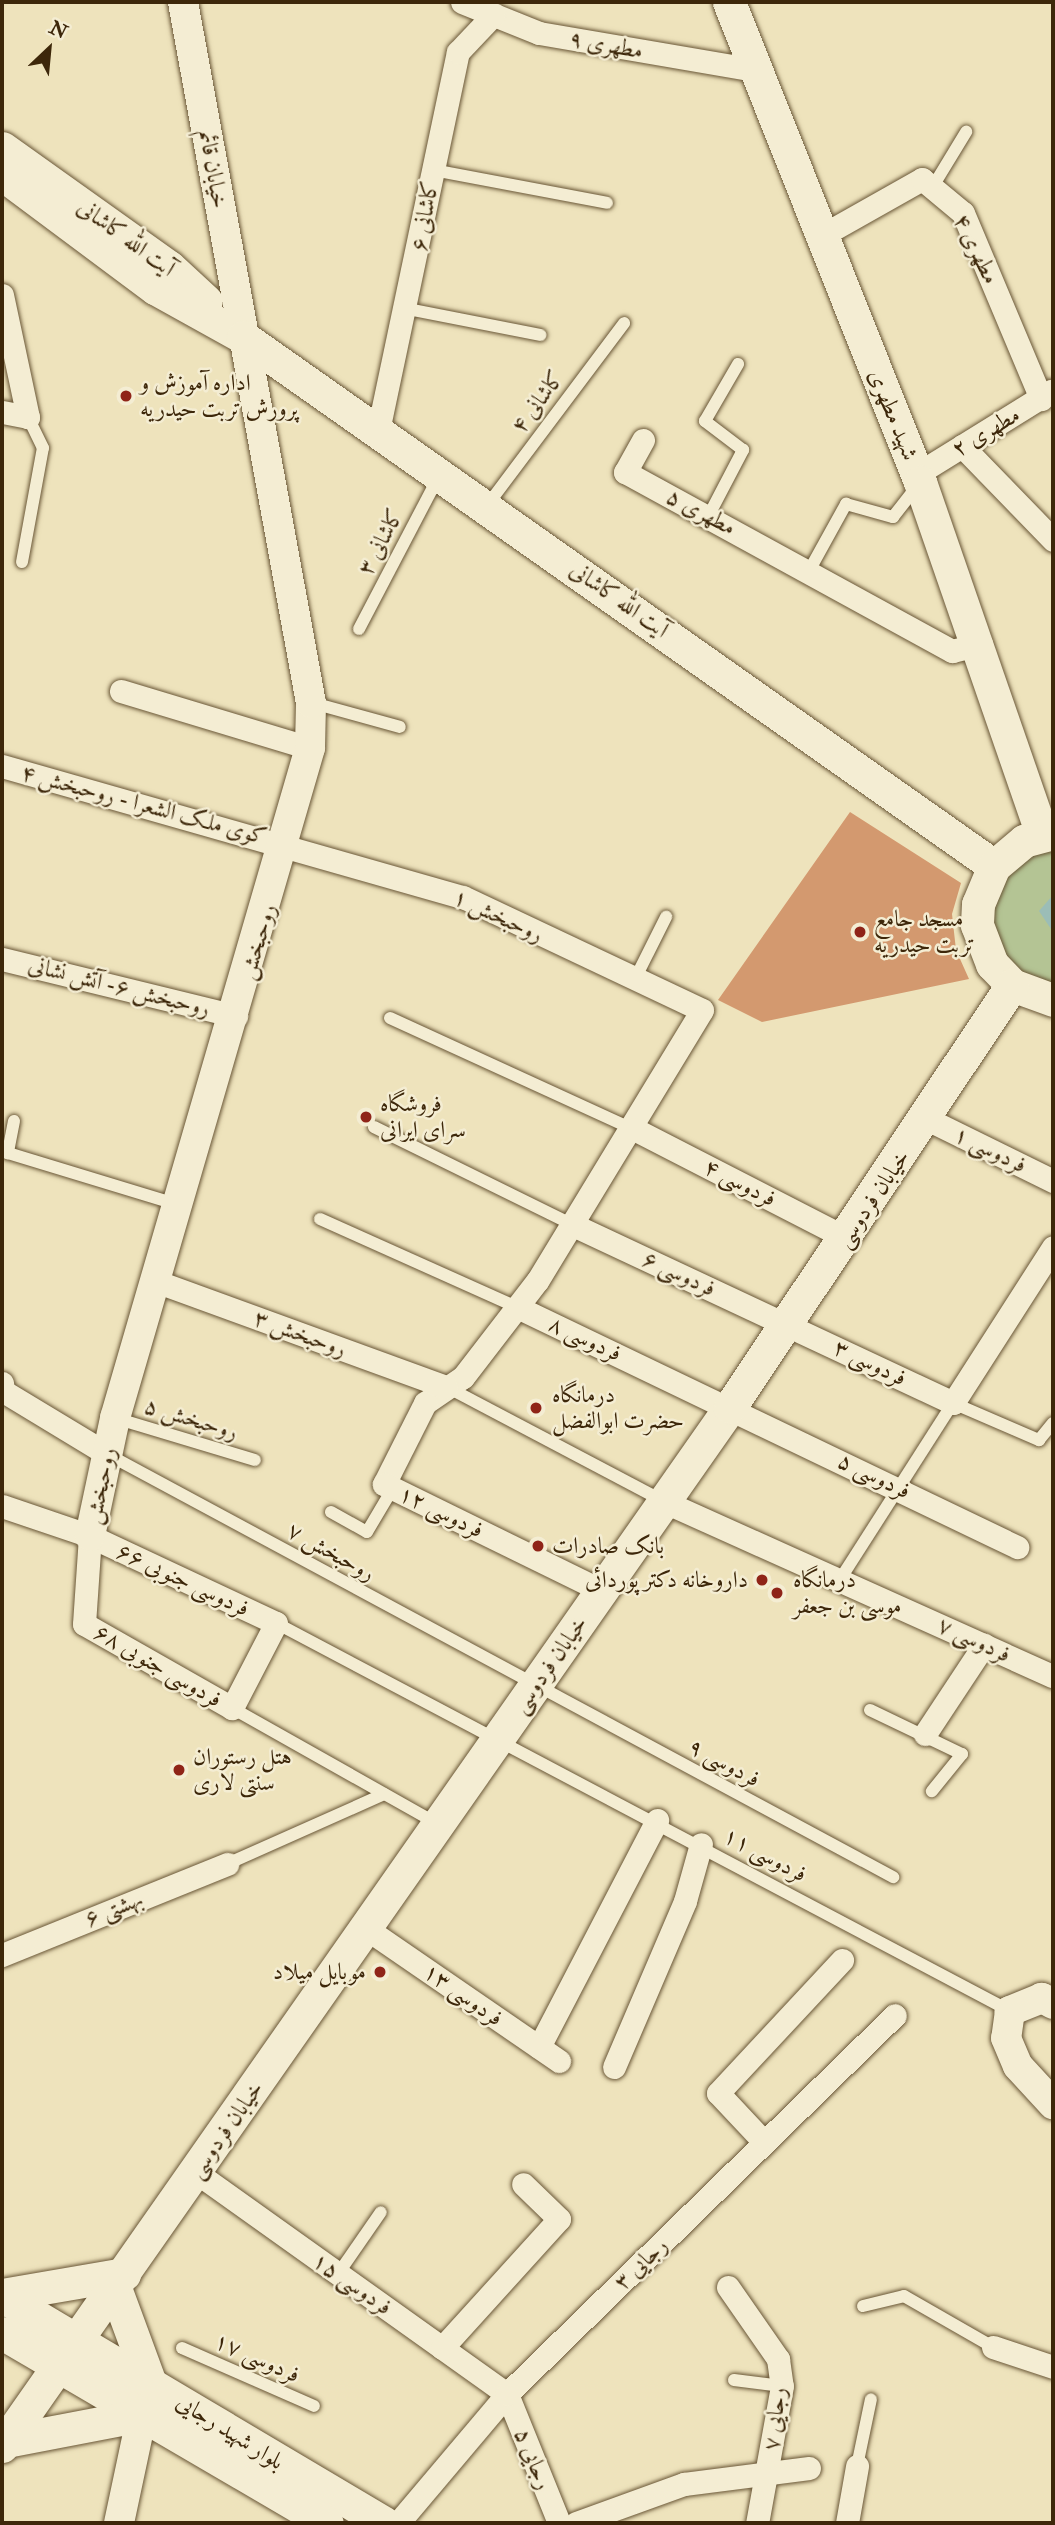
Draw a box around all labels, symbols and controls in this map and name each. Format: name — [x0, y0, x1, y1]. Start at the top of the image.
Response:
north arrow — [14, 14, 84, 84]
text: N — [45, 16, 71, 45]
street label: مطهری ۹ — [567, 25, 645, 65]
street label: خیابان قائم — [193, 128, 233, 210]
street label: کاشانی ۶ — [405, 178, 445, 254]
street label: آیت الله کاشانی — [72, 193, 180, 283]
street label: مطهری ۴ — [947, 210, 1005, 288]
street label: کاشانی ۴ — [506, 365, 570, 439]
street label: شهید مطهری — [862, 365, 924, 465]
place label: اداره آموزش و پرورش تربت حیدریه — [140, 369, 298, 423]
marker: اداره آموزش و پرورش تربت حیدریه — [118, 388, 134, 404]
street label: مطهری ۲ — [947, 401, 1025, 463]
street label: مطهری ۵ — [662, 482, 740, 542]
street label: کاشانی ۳ — [352, 504, 410, 580]
street label: آیت الله کاشانی — [564, 556, 674, 644]
street label: کوی ملک الشعرا - روحبخش ۴ — [18, 759, 270, 851]
street label: روحبخش ۱ — [449, 883, 547, 949]
street label: روحبخش — [233, 901, 283, 983]
place label: مسجد جامع تربت حیدریه — [874, 905, 975, 959]
marker: مسجد جامع تربت حیدریه — [852, 924, 868, 940]
street label: روحبخش ۶- آتش نشانی — [25, 951, 213, 1023]
place label: فروشگاه سرای ایرانی — [380, 1090, 466, 1144]
marker: فروشگاه سرای ایرانی — [358, 1109, 374, 1125]
street label: فردوسی ۱ — [949, 1121, 1031, 1179]
street label: خیابان فردوسی — [830, 1145, 916, 1253]
street label: فردوسی ۴ — [699, 1153, 781, 1213]
street label: فردوسی ۶ — [638, 1245, 720, 1303]
street label: روحبخش ۳ — [250, 1305, 350, 1363]
street label: فردوسی ۸ — [544, 1310, 626, 1368]
street label: فردوسی ۳ — [829, 1334, 911, 1392]
place label: درمانگاه حضرت ابوالفضل — [552, 1381, 684, 1435]
street label: روحبخش ۵ — [141, 1392, 241, 1446]
marker: درمانگاه حضرت ابوالفضل — [526, 1398, 546, 1418]
street label: روحبخش — [79, 1445, 123, 1527]
street label: فردوسی ۵ — [833, 1447, 915, 1505]
street label: فردوسی ۱۲ — [394, 1480, 488, 1544]
street label: روحبخش ۷ — [282, 1517, 380, 1587]
place label: بانک صادرات — [552, 1532, 664, 1560]
street label: فردوسی جنوبی ۶۶ — [112, 1537, 254, 1623]
marker: بانک صادرات — [530, 1538, 546, 1554]
place label: داروخانه دکتر پوردائی — [585, 1566, 748, 1594]
place label: درمانگاه موسی بن جعفر — [793, 1566, 902, 1620]
marker: داروخانه دکتر پوردائی — [754, 1572, 770, 1588]
marker: درمانگاه موسی بن جعفر — [767, 1583, 787, 1603]
street label: خیابان فردوسی — [506, 1611, 594, 1719]
street label: فردوسی ۷ — [933, 1611, 1015, 1669]
street label: فردوسی جنوبی ۶۸ — [89, 1618, 227, 1714]
street label: فردوسی ۹ — [683, 1733, 765, 1793]
place label: هتل رستوران سنتی لاری — [193, 1743, 292, 1797]
marker: هتل رستوران سنتی لاری — [171, 1762, 187, 1778]
street label: فردوسی ۱۱ — [718, 1822, 812, 1888]
street label: بهشتی ۶ — [81, 1885, 147, 1933]
place label: موبایل میلاد — [273, 1958, 366, 1986]
street label: فردوسی ۱۳ — [418, 1958, 508, 2032]
marker: موبایل میلاد — [372, 1964, 388, 1980]
street label: خیابان فردوسی — [182, 2076, 270, 2184]
street label: رجایی ۳ — [609, 2232, 673, 2296]
street label: فردوسی ۱۵ — [307, 2247, 397, 2321]
street label: فردوسی ۱۷ — [210, 2327, 304, 2389]
street label: رجایی ۷ — [757, 2386, 793, 2452]
street label: بلوار شهید رجایی — [171, 2388, 289, 2476]
street label: رجایی ۵ — [508, 2424, 558, 2494]

